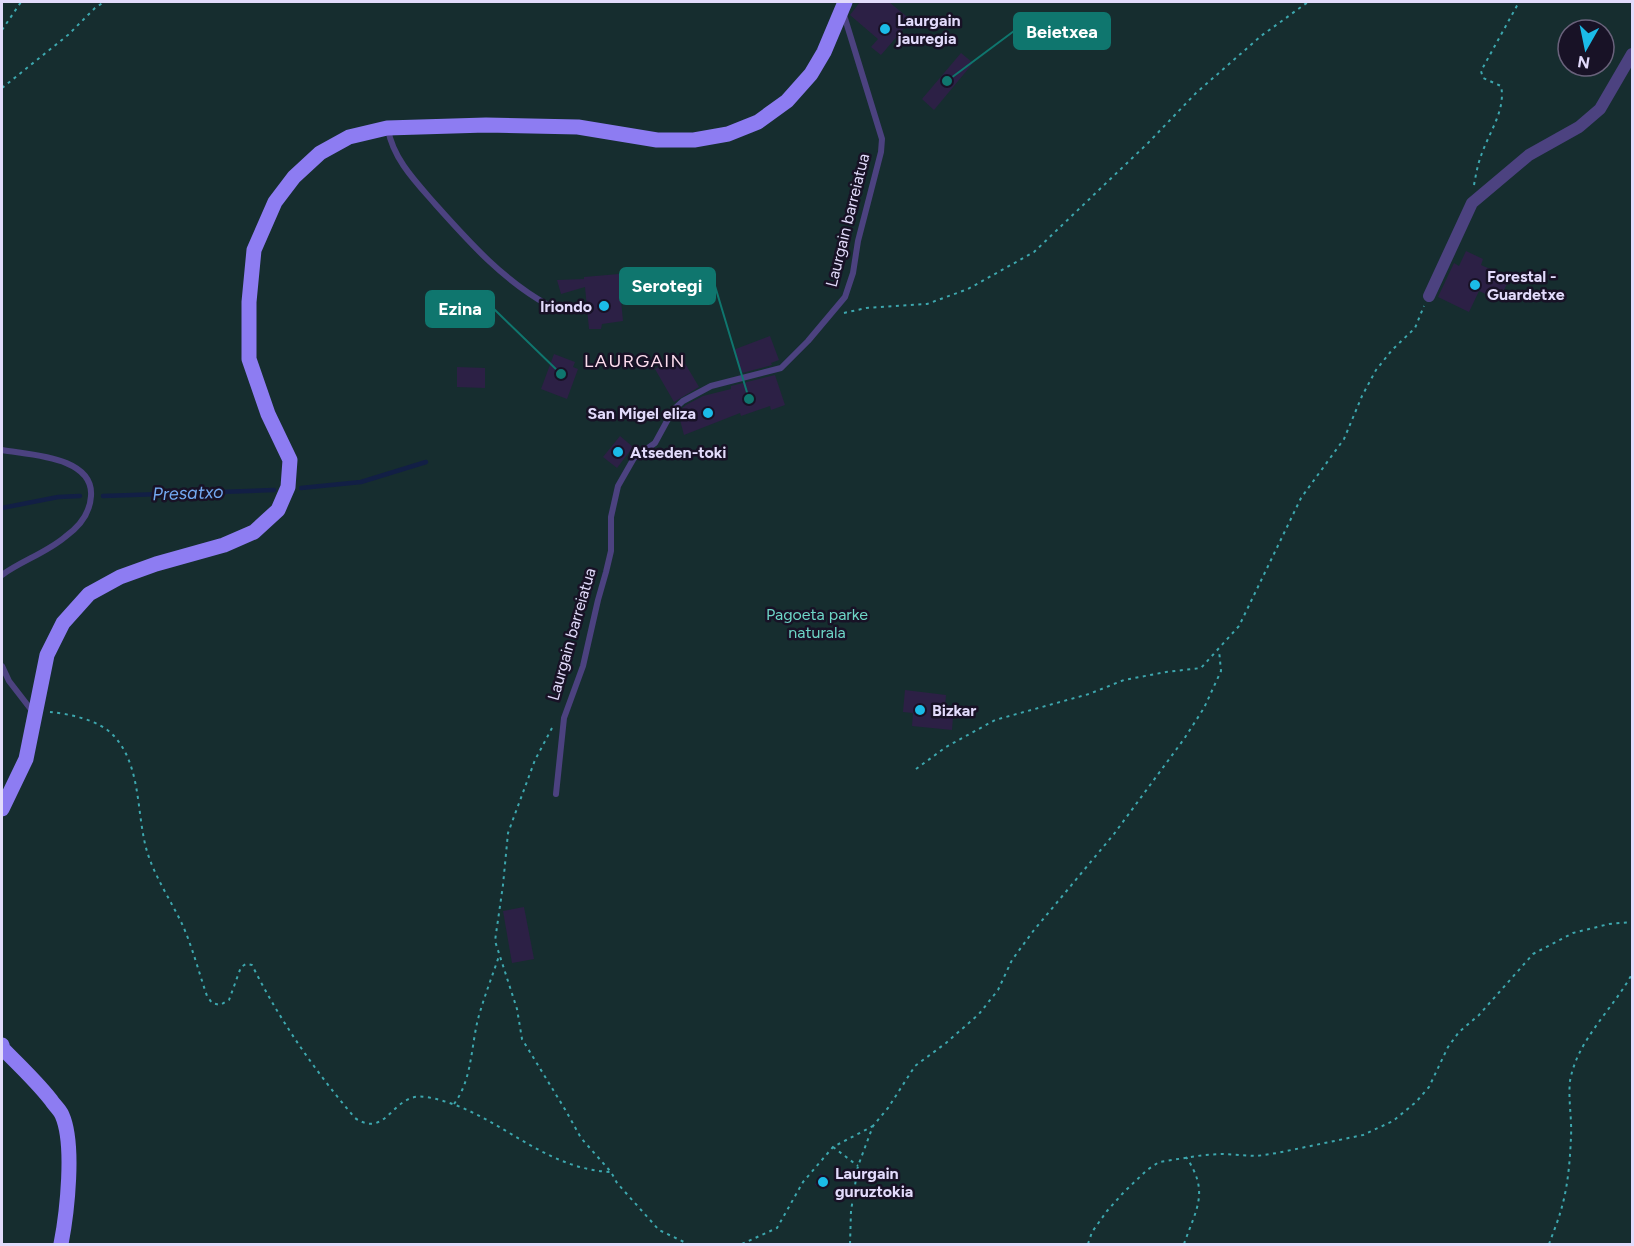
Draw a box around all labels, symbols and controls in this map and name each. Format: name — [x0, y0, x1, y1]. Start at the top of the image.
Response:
place label: Laurgain jauregia — [896, 11, 961, 48]
callout: Beietxea — [1014, 13, 1110, 49]
north arrow — [1556, 18, 1616, 78]
text: Beietxea — [1026, 21, 1098, 43]
marker: Laurgain jauregia — [878, 22, 892, 36]
text: N — [1576, 52, 1591, 73]
street label: Laurgain barreiatua — [822, 151, 873, 289]
place label: Forestal - Guardetxe — [1487, 267, 1565, 304]
callout: Serotegi — [620, 268, 715, 304]
text: Serotegi — [632, 275, 702, 297]
marker: Forestal - Guardetxe — [1468, 278, 1482, 292]
callout: Ezina — [426, 291, 494, 327]
place label: Iriondo — [540, 297, 592, 316]
text: Ezina — [438, 298, 482, 320]
marker: Iriondo — [597, 299, 611, 313]
district label: LAURGAIN — [584, 350, 686, 372]
place label: San Migel eliza — [588, 404, 696, 423]
marker: San Migel eliza — [701, 406, 715, 420]
place label: Atseden-toki — [630, 443, 727, 462]
marker: Atseden-toki — [611, 445, 625, 459]
water label: Presatxo — [152, 481, 224, 505]
street label: Laurgain barreiatua — [543, 566, 600, 703]
park label: Pagoeta parke naturala — [766, 605, 868, 642]
place label: Bizkar — [932, 701, 976, 720]
marker: Bizkar — [913, 703, 927, 717]
place label: Laurgain guruztokia — [835, 1164, 913, 1201]
marker: Laurgain guruztokia — [816, 1175, 830, 1189]

